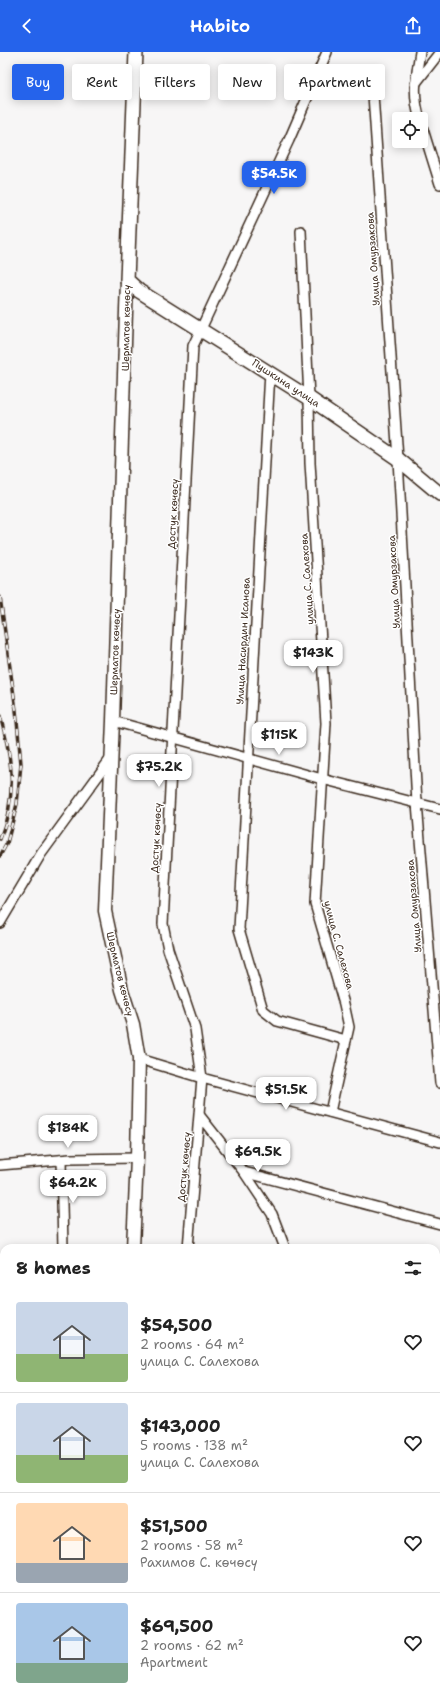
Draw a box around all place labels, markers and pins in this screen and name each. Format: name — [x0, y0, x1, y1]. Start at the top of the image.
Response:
pin: $54.5K — [241, 161, 307, 195]
pin: $143K — [285, 640, 341, 674]
pin: $115K — [251, 722, 307, 756]
pin: $75.2K — [126, 754, 192, 788]
pin: $51.5K — [253, 1077, 319, 1111]
pin: $184K — [40, 1115, 96, 1149]
pin: $69.5K — [225, 1139, 291, 1173]
pin: $64.2K — [40, 1170, 106, 1204]

